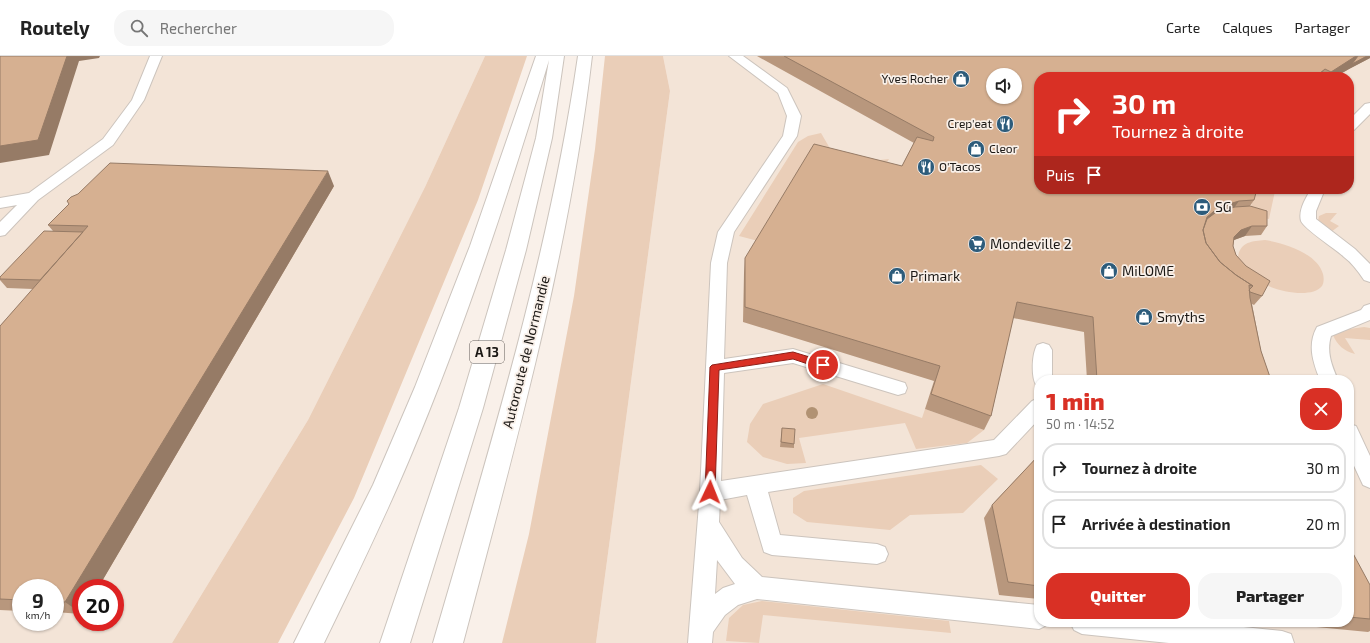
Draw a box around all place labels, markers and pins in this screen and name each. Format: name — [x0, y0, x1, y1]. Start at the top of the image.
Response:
shop icon: Yves Rocher — [951, 69, 971, 89]
place label: Yves Rocher — [882, 71, 948, 85]
restaurant icon: Crep'eat — [995, 114, 1015, 134]
place label: Crep'eat — [947, 116, 992, 130]
shop icon: Cleor — [966, 139, 986, 159]
place label: Cleor — [989, 141, 1018, 155]
restaurant icon: O'Tacos — [916, 157, 936, 177]
place label: O'Tacos — [939, 159, 981, 173]
bank icon: SG — [1192, 197, 1212, 217]
place label: SG — [1215, 198, 1232, 215]
supermarket icon: Mondeville 2 — [967, 234, 987, 254]
place label: Mondeville 2 — [990, 235, 1072, 252]
shop icon: MiLOME — [1099, 261, 1119, 281]
place label: MiLOME — [1122, 262, 1174, 279]
shop icon: Primark — [887, 266, 907, 286]
place label: Primark — [910, 267, 960, 284]
shop icon: Smyths — [1134, 307, 1154, 327]
place label: Smyths — [1157, 308, 1205, 325]
pin — [806, 348, 840, 382]

